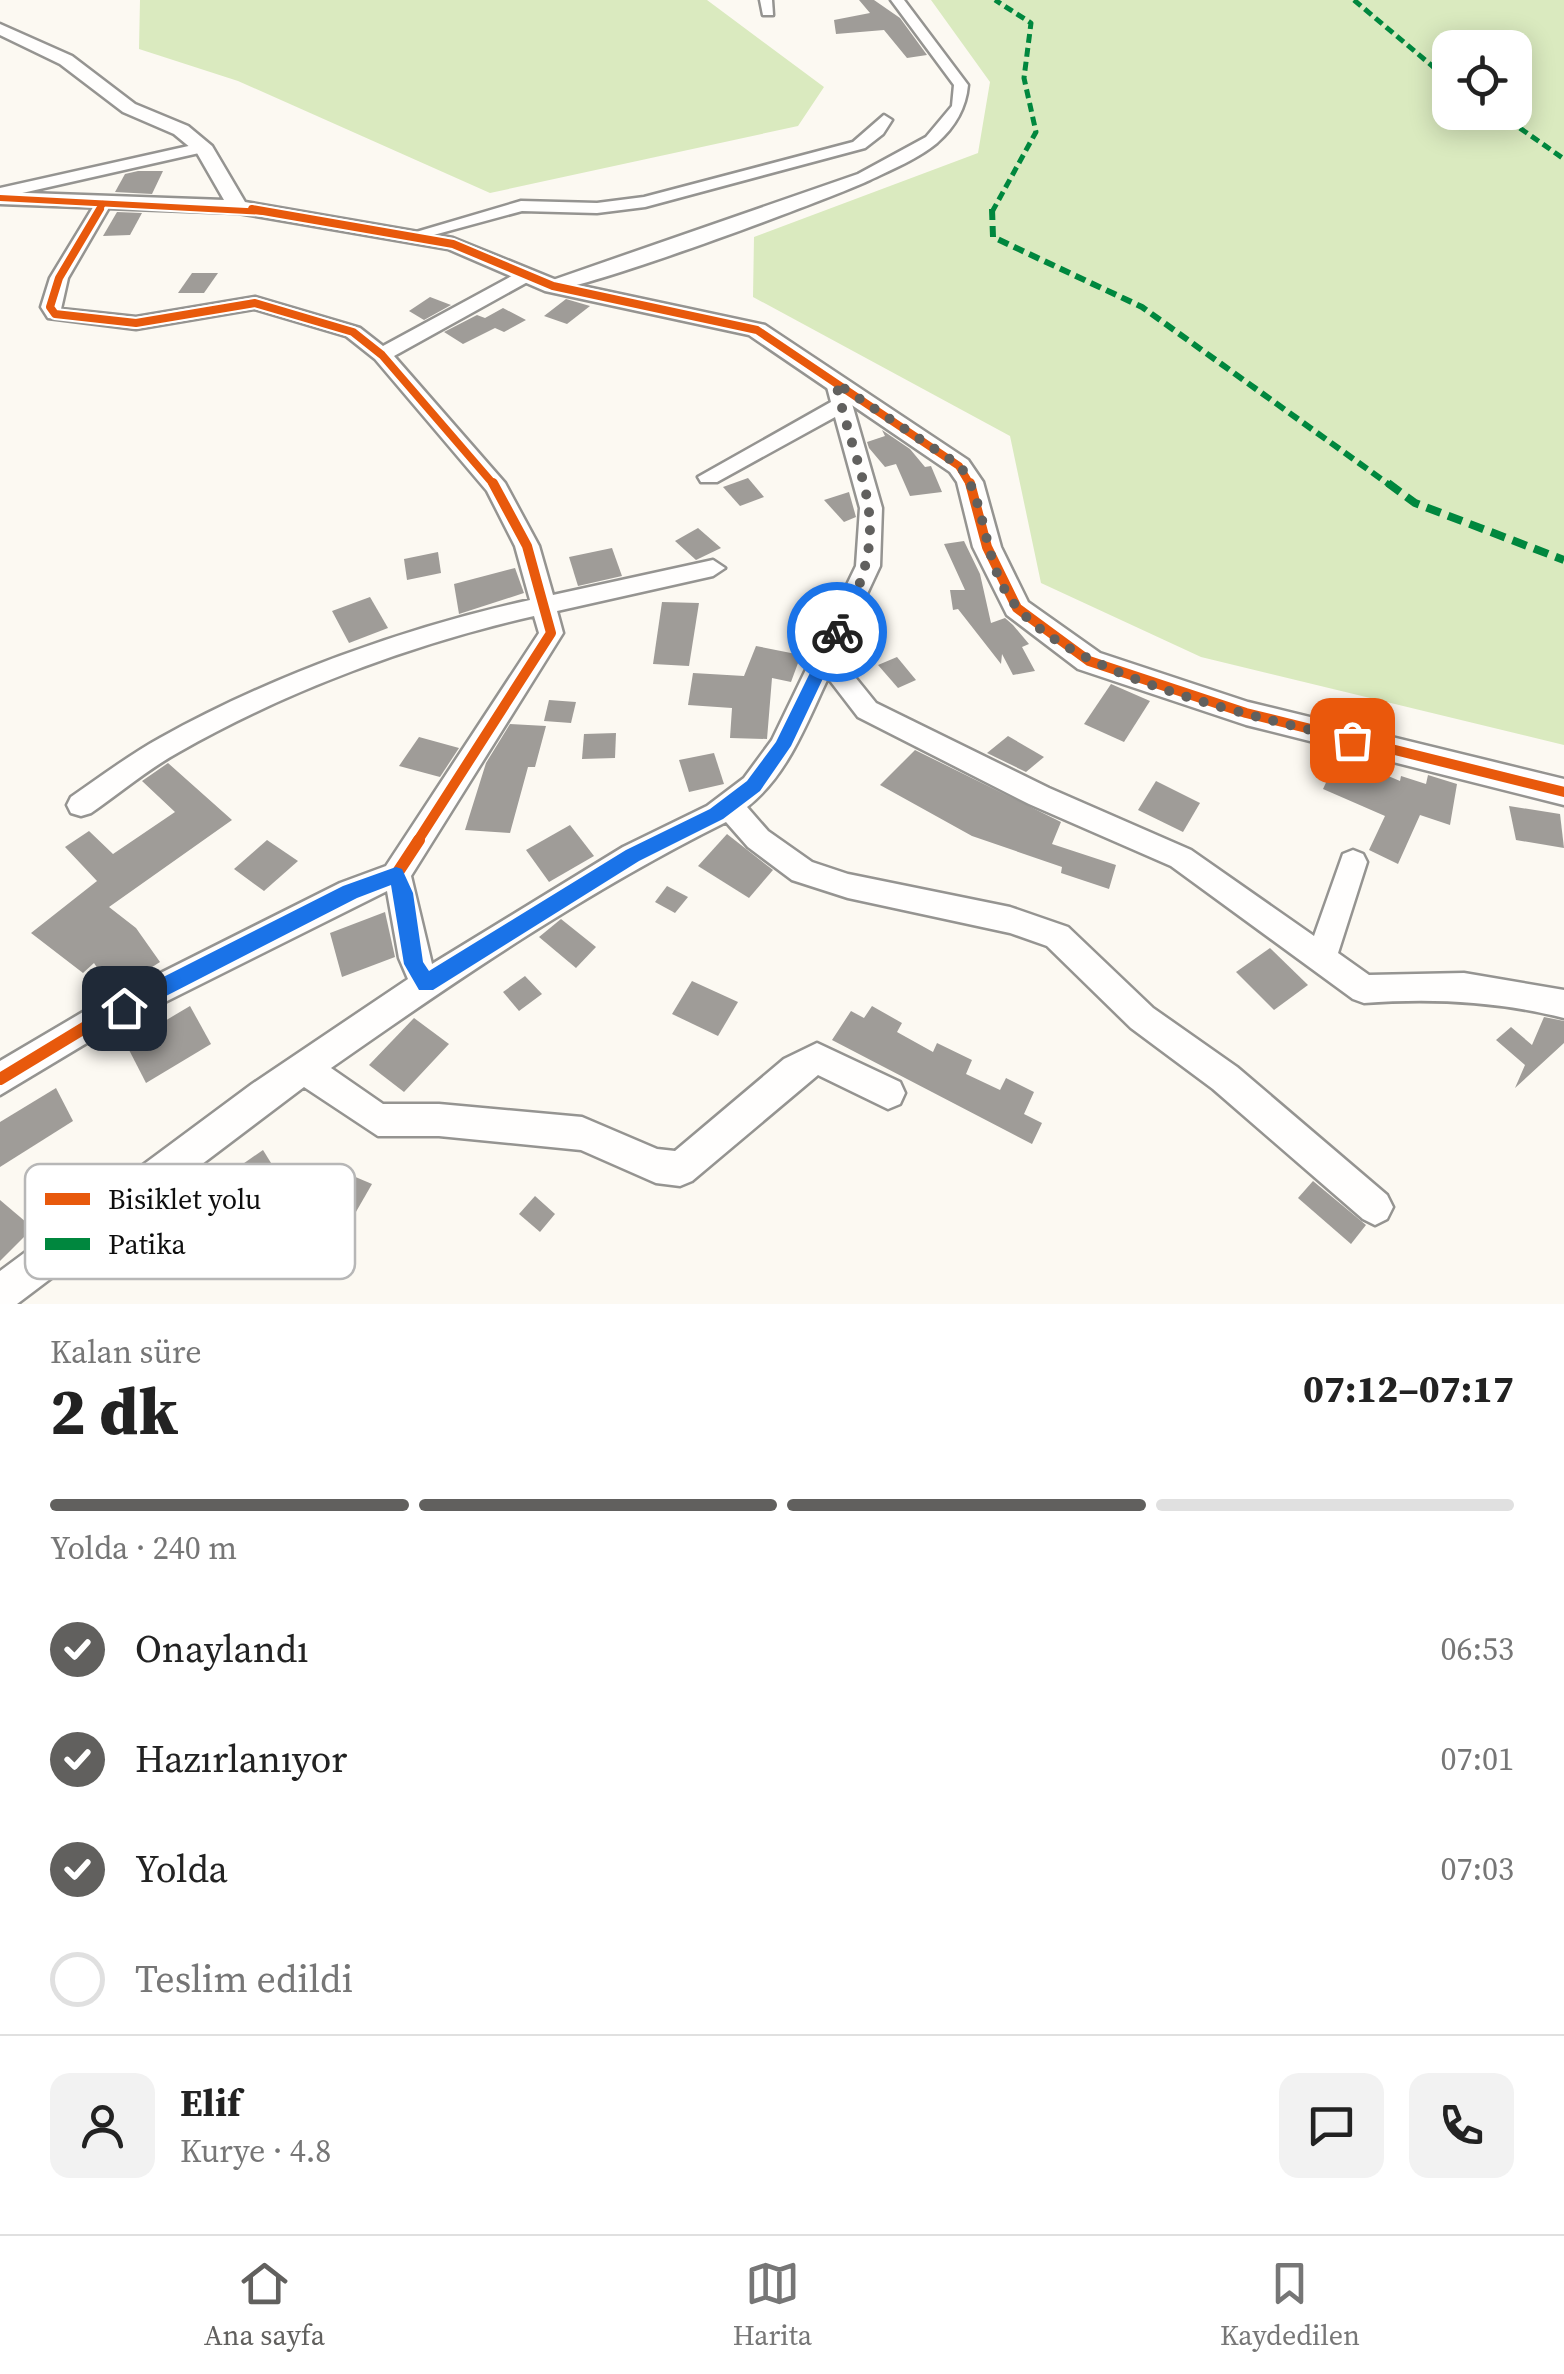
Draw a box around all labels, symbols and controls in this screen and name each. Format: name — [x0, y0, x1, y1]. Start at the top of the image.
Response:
map controls — [1432, 30, 1532, 130]
button: locate — [1432, 30, 1532, 130]
courier — [787, 582, 887, 682]
icon: bike — [810, 605, 865, 660]
pin — [1310, 698, 1395, 783]
icon: bag — [1325, 713, 1380, 768]
pin — [82, 966, 167, 1051]
icon: home — [97, 981, 152, 1036]
legend — [25, 1164, 355, 1279]
text: Bisiklet yolu — [108, 1180, 261, 1218]
text: Patika — [108, 1225, 187, 1263]
text: Kalan süre — [50, 1330, 202, 1374]
text: 07:12–07:17 — [1303, 1363, 1514, 1415]
text: 2 dk — [50, 1367, 178, 1456]
text: Yolda · 240 m — [50, 1526, 237, 1570]
icon: check — [50, 1622, 105, 1677]
text: Onaylandı — [135, 1623, 309, 1675]
text: 06:53 — [1440, 1627, 1514, 1671]
icon: check — [50, 1732, 105, 1787]
text: Hazırlanıyor — [135, 1733, 347, 1785]
text: 07:01 — [1440, 1737, 1514, 1781]
icon: check — [50, 1842, 105, 1897]
text: Yolda — [135, 1843, 228, 1895]
text: 07:03 — [1440, 1847, 1514, 1891]
text: Teslim edildi — [135, 1953, 353, 2005]
button: person — [50, 2073, 155, 2178]
button: chat — [1279, 2073, 1384, 2178]
button: phone — [1409, 2073, 1514, 2178]
text: Elif — [180, 2077, 241, 2129]
text: Kurye · 4.8 — [180, 2129, 331, 2173]
tab: Ana sayfa — [204, 2256, 325, 2354]
tab: Harita — [733, 2256, 812, 2354]
tab: Kaydedilen — [1220, 2256, 1360, 2354]

